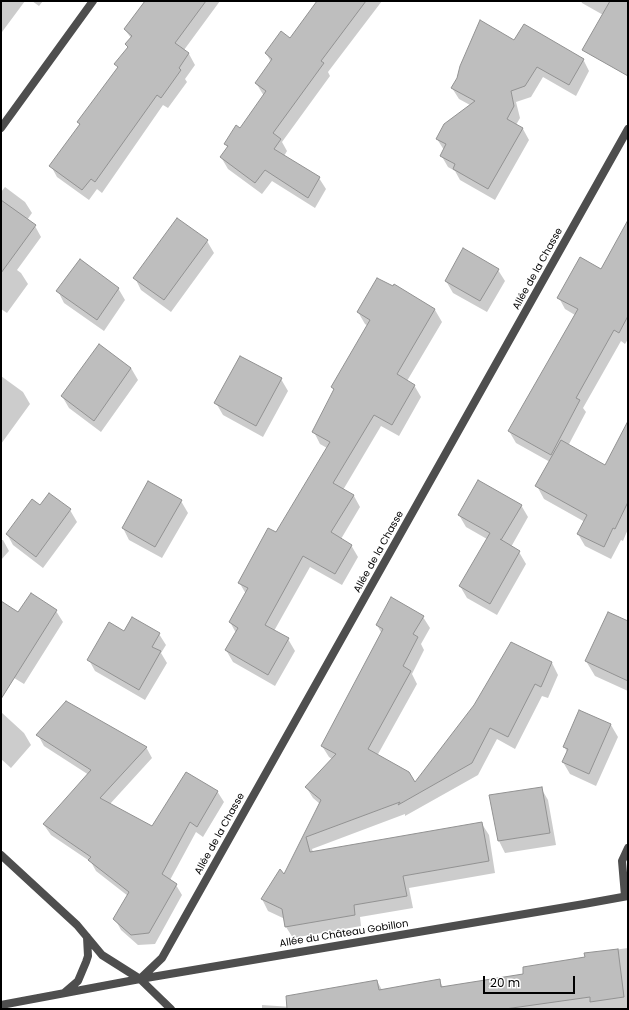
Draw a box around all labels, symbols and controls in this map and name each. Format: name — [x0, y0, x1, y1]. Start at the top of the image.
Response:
street label: Allée de la Chasse — [511, 226, 565, 312]
street label: Allée de la Chasse — [352, 509, 406, 595]
street label: Allée de la Chasse — [193, 791, 247, 877]
street label: Allée du Château Gobillon — [279, 918, 409, 950]
scale bar — [485, 968, 577, 994]
text: 20 m — [490, 974, 520, 991]

